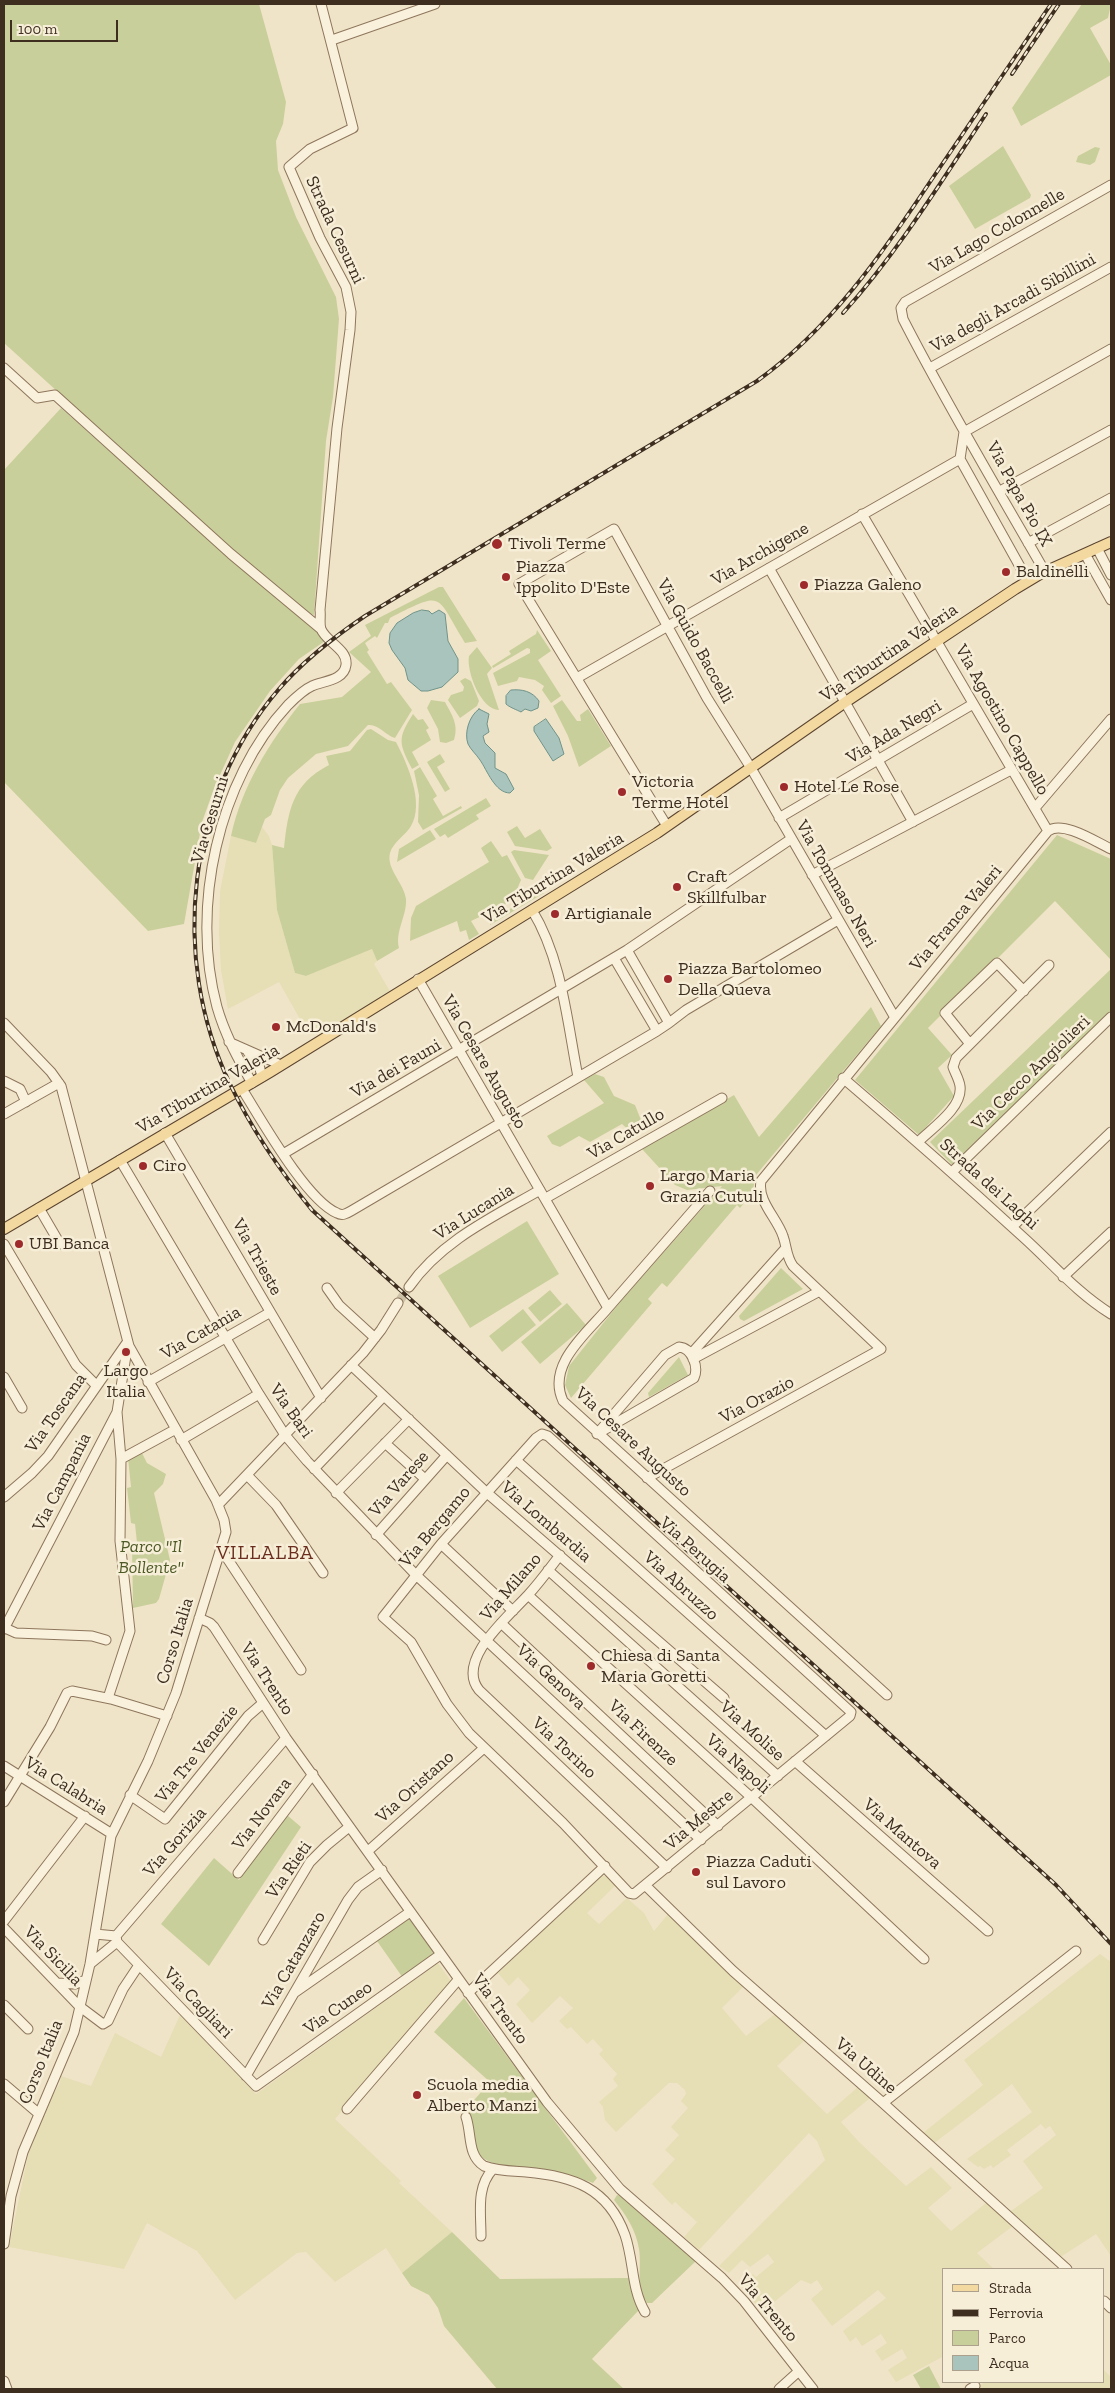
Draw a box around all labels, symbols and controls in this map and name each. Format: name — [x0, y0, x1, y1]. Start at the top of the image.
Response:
scale bar — [12, 10, 120, 42]
text: 100 m — [18, 20, 57, 38]
street label: Strada Cesurni — [301, 173, 369, 287]
street label: Via Lago Colonnelle — [925, 183, 1069, 279]
street label: Via degli Arcadi Sibillini — [927, 249, 1099, 357]
street label: Via Papa Pio IX — [981, 438, 1057, 550]
street label: Via Archigene — [707, 517, 813, 591]
place label: Tivoli Terme — [508, 533, 606, 555]
marker: Tivoli Terme — [490, 537, 504, 551]
place label: Piazza Ippolito D'Este — [516, 556, 630, 598]
place label: Baldinelli — [1016, 561, 1089, 583]
marker: Baldinelli — [1000, 566, 1012, 578]
marker: Piazza Ippolito D'Este — [500, 571, 512, 583]
place label: Piazza Galeno — [814, 574, 921, 596]
street label: Via Guido Baccelli — [652, 575, 738, 707]
marker: Piazza Galeno — [798, 579, 810, 591]
street label: Via Tiburtina Valeria — [816, 599, 962, 707]
street label: Via Agostino Cappello — [950, 641, 1054, 799]
street label: Via Ada Negri — [843, 695, 945, 769]
place label: Victoria Terme Hotel — [632, 771, 728, 814]
street label: Via Cesurni — [186, 774, 234, 866]
place label: Hotel Le Rose — [794, 776, 899, 798]
marker: Hotel Le Rose — [778, 781, 790, 793]
marker: Victoria Terme Hotel — [616, 786, 628, 798]
street label: Via Tommaso Neri — [791, 817, 881, 951]
street label: Via Tiburtina Valeria — [478, 827, 628, 929]
street label: Via Franca Valeri — [905, 861, 1007, 975]
place label: Craft Skillfulbar — [687, 866, 767, 909]
marker: Craft Skillfulbar — [671, 881, 683, 893]
place label: Artigianale — [565, 903, 652, 925]
marker: Artigianale — [549, 908, 561, 920]
place label: Piazza Bartolomeo Della Queva — [678, 958, 822, 1001]
marker: Piazza Bartolomeo Della Queva — [662, 973, 674, 985]
street label: Via Cesare Augusto — [437, 991, 531, 1133]
street label: Via Cecco Angiolieri — [967, 1011, 1095, 1135]
place label: McDonald's — [286, 1016, 376, 1038]
marker: McDonald's — [270, 1021, 282, 1033]
street label: Via dei Fauni — [347, 1035, 445, 1103]
street label: Via Tiburtina Valeria — [133, 1039, 283, 1139]
street label: Via Catullo — [584, 1103, 668, 1165]
street label: Strada dei Laghi — [935, 1134, 1043, 1234]
place label: Ciro — [153, 1155, 186, 1177]
marker: Ciro — [137, 1160, 149, 1172]
place label: Largo Maria Grazia Cutuli — [660, 1165, 763, 1208]
street label: Via Lucania — [430, 1179, 518, 1245]
marker: Largo Maria Grazia Cutuli — [644, 1180, 656, 1192]
street label: Via Trieste — [227, 1215, 287, 1299]
place label: UBI Banca — [29, 1233, 110, 1255]
marker: UBI Banca — [13, 1238, 25, 1250]
street label: Via Catania — [157, 1301, 245, 1365]
marker: Largo Italia — [120, 1346, 132, 1358]
place label: Largo Italia — [103, 1360, 149, 1402]
street label: Via Toscana — [21, 1369, 91, 1457]
street label: Via Orazio — [716, 1371, 798, 1429]
street label: Via Bari — [265, 1380, 317, 1442]
street label: Via Cesare Augusto — [570, 1383, 696, 1501]
street label: Via Campania — [28, 1429, 96, 1535]
street label: Via Varese — [364, 1446, 434, 1522]
street label: Via Lombardia — [496, 1477, 596, 1567]
street label: Via Bergamo — [395, 1482, 475, 1572]
street label: Via Perugia — [655, 1512, 735, 1588]
park label: Parco "Il Bollente" — [118, 1536, 184, 1578]
district label: VILLALBA — [215, 1541, 315, 1565]
street label: Via Abruzzo — [639, 1547, 723, 1625]
street label: Via Milano — [476, 1549, 546, 1625]
street label: Corso Italia — [152, 1595, 198, 1687]
street label: Via Trento — [236, 1639, 298, 1719]
street label: Via Genova — [512, 1639, 590, 1715]
place label: Chiesa di Santa Maria Goretti — [601, 1645, 720, 1688]
marker: Chiesa di Santa Maria Goretti — [585, 1660, 597, 1672]
street label: Via Firenze — [604, 1695, 682, 1771]
street label: Via Molise — [715, 1696, 789, 1766]
street label: Via Tre Venezie — [151, 1701, 243, 1807]
street label: Via Torino — [527, 1713, 601, 1783]
street label: Via Napoli — [701, 1729, 775, 1799]
street label: Via Oristano — [371, 1746, 459, 1828]
street label: Via Calabria — [20, 1752, 112, 1820]
street label: Via Novara — [228, 1774, 296, 1854]
street label: Via Mestre — [660, 1785, 738, 1855]
street label: Via Mantova — [858, 1794, 946, 1874]
street label: Via Gorizia — [139, 1803, 211, 1881]
street label: Via Rieti — [261, 1837, 317, 1903]
place label: Piazza Caduti sul Lavoro — [706, 1851, 812, 1894]
marker: Piazza Caduti sul Lavoro — [690, 1866, 702, 1878]
street label: Via Catanzaro — [257, 1907, 331, 2013]
street label: Via Sicilia — [19, 1921, 87, 1991]
street label: Via Cagliari — [159, 1963, 237, 2043]
street label: Via Trento — [467, 1969, 533, 2049]
street label: Via Cuneo — [300, 1977, 376, 2039]
street label: Corso Italia — [14, 2017, 68, 2107]
street label: Via Udine — [831, 2033, 901, 2099]
place label: Scuola media Alberto Manzi — [427, 2074, 537, 2116]
marker: Scuola media Alberto Manzi — [411, 2089, 423, 2101]
legend — [942, 2268, 1105, 2383]
street label: Via Trento — [733, 2270, 803, 2346]
text: Strada — [989, 2279, 1032, 2297]
text: Ferrovia — [989, 2304, 1043, 2322]
text: Parco — [989, 2329, 1026, 2347]
text: Acqua — [989, 2354, 1029, 2372]

